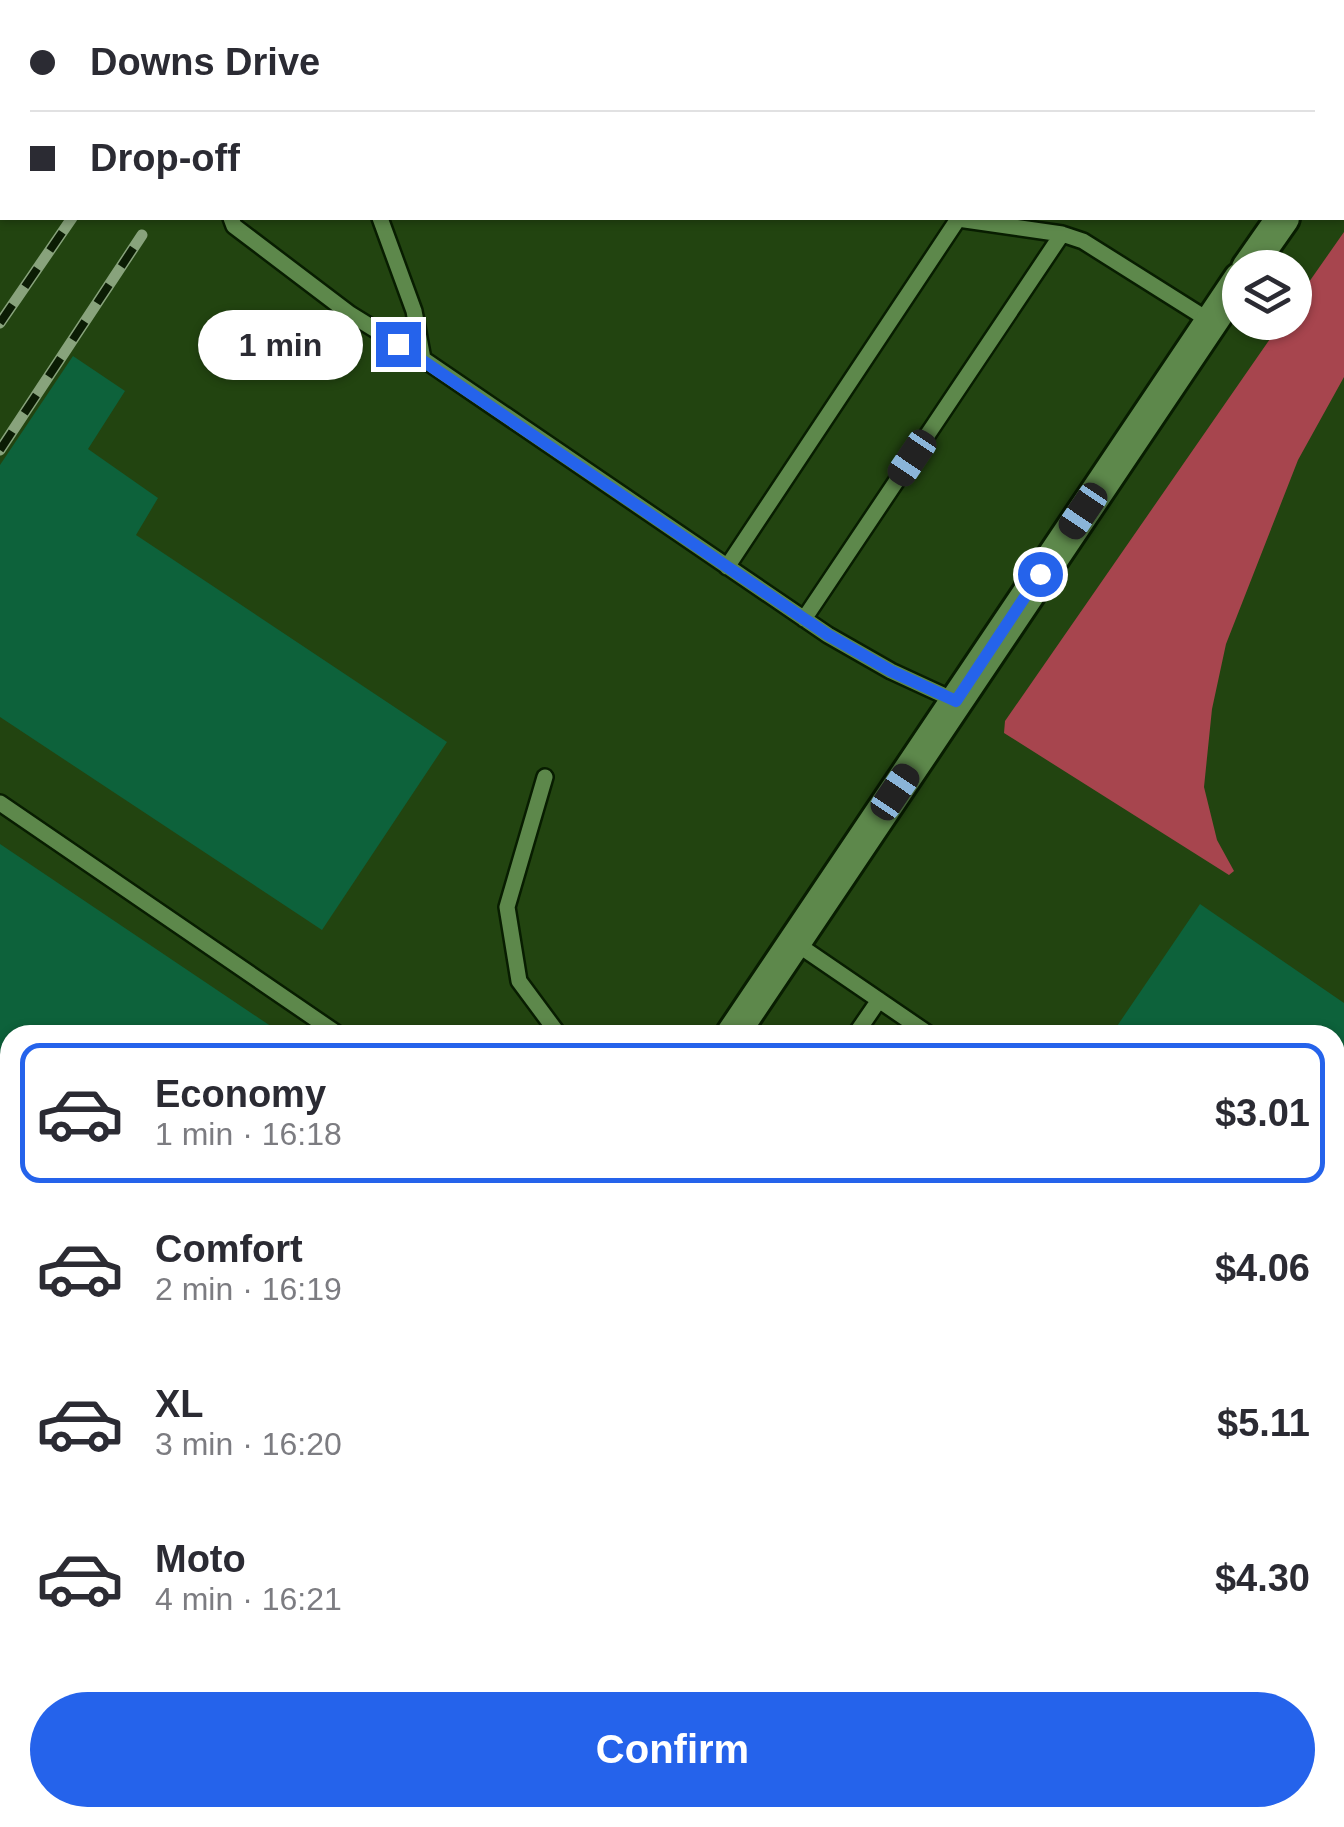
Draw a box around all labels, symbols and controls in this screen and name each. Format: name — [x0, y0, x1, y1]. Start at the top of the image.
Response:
text: Downs Drive — [90, 41, 320, 83]
text: Drop-off — [90, 137, 240, 179]
map controls — [1222, 250, 1312, 340]
button: layers — [1222, 250, 1312, 340]
callout: 1 min — [198, 309, 363, 379]
route end — [376, 322, 421, 367]
text: 1 min — [239, 327, 322, 363]
car — [883, 425, 941, 491]
car — [1054, 478, 1112, 544]
route start — [1018, 552, 1063, 597]
car — [866, 759, 924, 825]
icon: car — [35, 1068, 125, 1158]
text: Economy — [155, 1073, 326, 1115]
text: $3.01 — [1215, 1092, 1310, 1134]
text: 1 min · 16:18 — [155, 1116, 342, 1152]
icon: car — [35, 1223, 125, 1313]
text: Comfort — [155, 1228, 303, 1270]
text: $4.06 — [1215, 1247, 1310, 1289]
text: 2 min · 16:19 — [155, 1271, 342, 1307]
icon: car — [35, 1378, 125, 1468]
text: XL — [155, 1383, 204, 1425]
text: $5.11 — [1217, 1402, 1310, 1444]
text: 3 min · 16:20 — [155, 1426, 342, 1462]
icon: car — [35, 1533, 125, 1623]
text: Moto — [155, 1538, 246, 1580]
text: $4.30 — [1215, 1557, 1310, 1599]
text: 4 min · 16:21 — [155, 1581, 342, 1617]
button: Confirm — [30, 1692, 1315, 1807]

